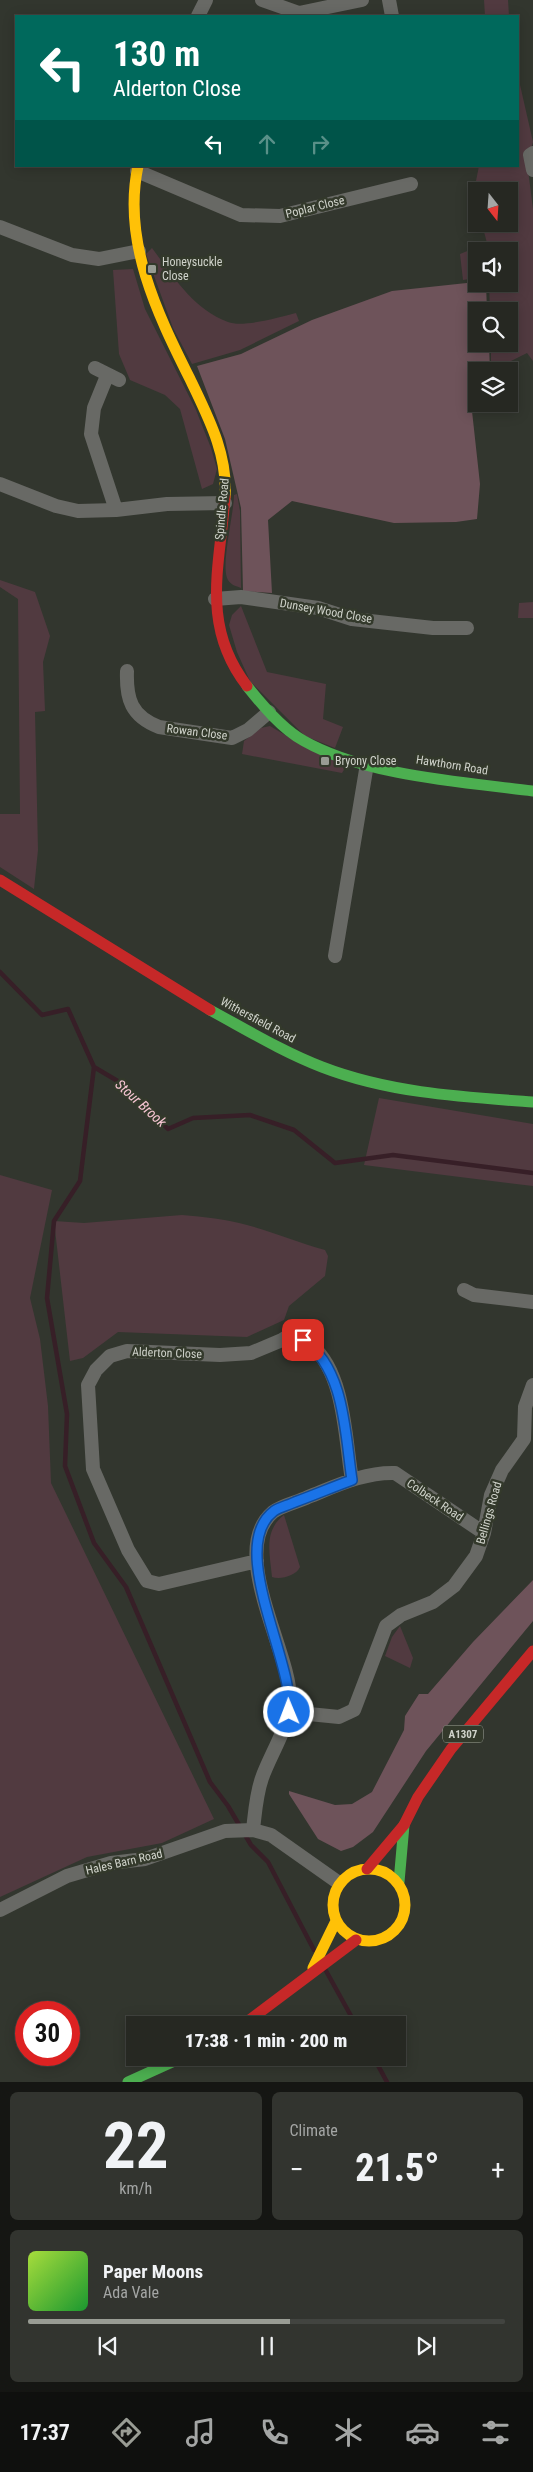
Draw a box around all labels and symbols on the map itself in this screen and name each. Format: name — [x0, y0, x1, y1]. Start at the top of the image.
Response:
north arrow — [468, 182, 518, 232]
street label: Poplar Close — [284, 193, 346, 221]
place label: Honeysuckle Close — [162, 255, 223, 283]
marker: Honeysuckle Close — [146, 263, 158, 275]
street label: Spindle Road — [212, 478, 232, 540]
street label: Dunsey Wood Close — [279, 596, 374, 626]
street label: Rowan Close — [166, 721, 229, 743]
street label: Hawthorn Road — [415, 752, 489, 778]
place label: Bryony Close — [335, 754, 397, 768]
marker: Bryony Close — [319, 755, 331, 767]
street label: Withersfield Road — [218, 994, 298, 1046]
water label: Stour Brook — [112, 1076, 170, 1131]
pin — [282, 1319, 324, 1361]
street label: Alderton Close — [132, 1345, 203, 1361]
street label: Colbeck Road — [404, 1476, 466, 1524]
street label: Bellings Road — [473, 1480, 505, 1546]
position arrow — [262, 1685, 314, 1737]
road number: A1307 — [443, 1726, 483, 1742]
street label: Hales Barn Road — [84, 1846, 164, 1878]
speed limit sign: 30 — [15, 2001, 80, 2066]

